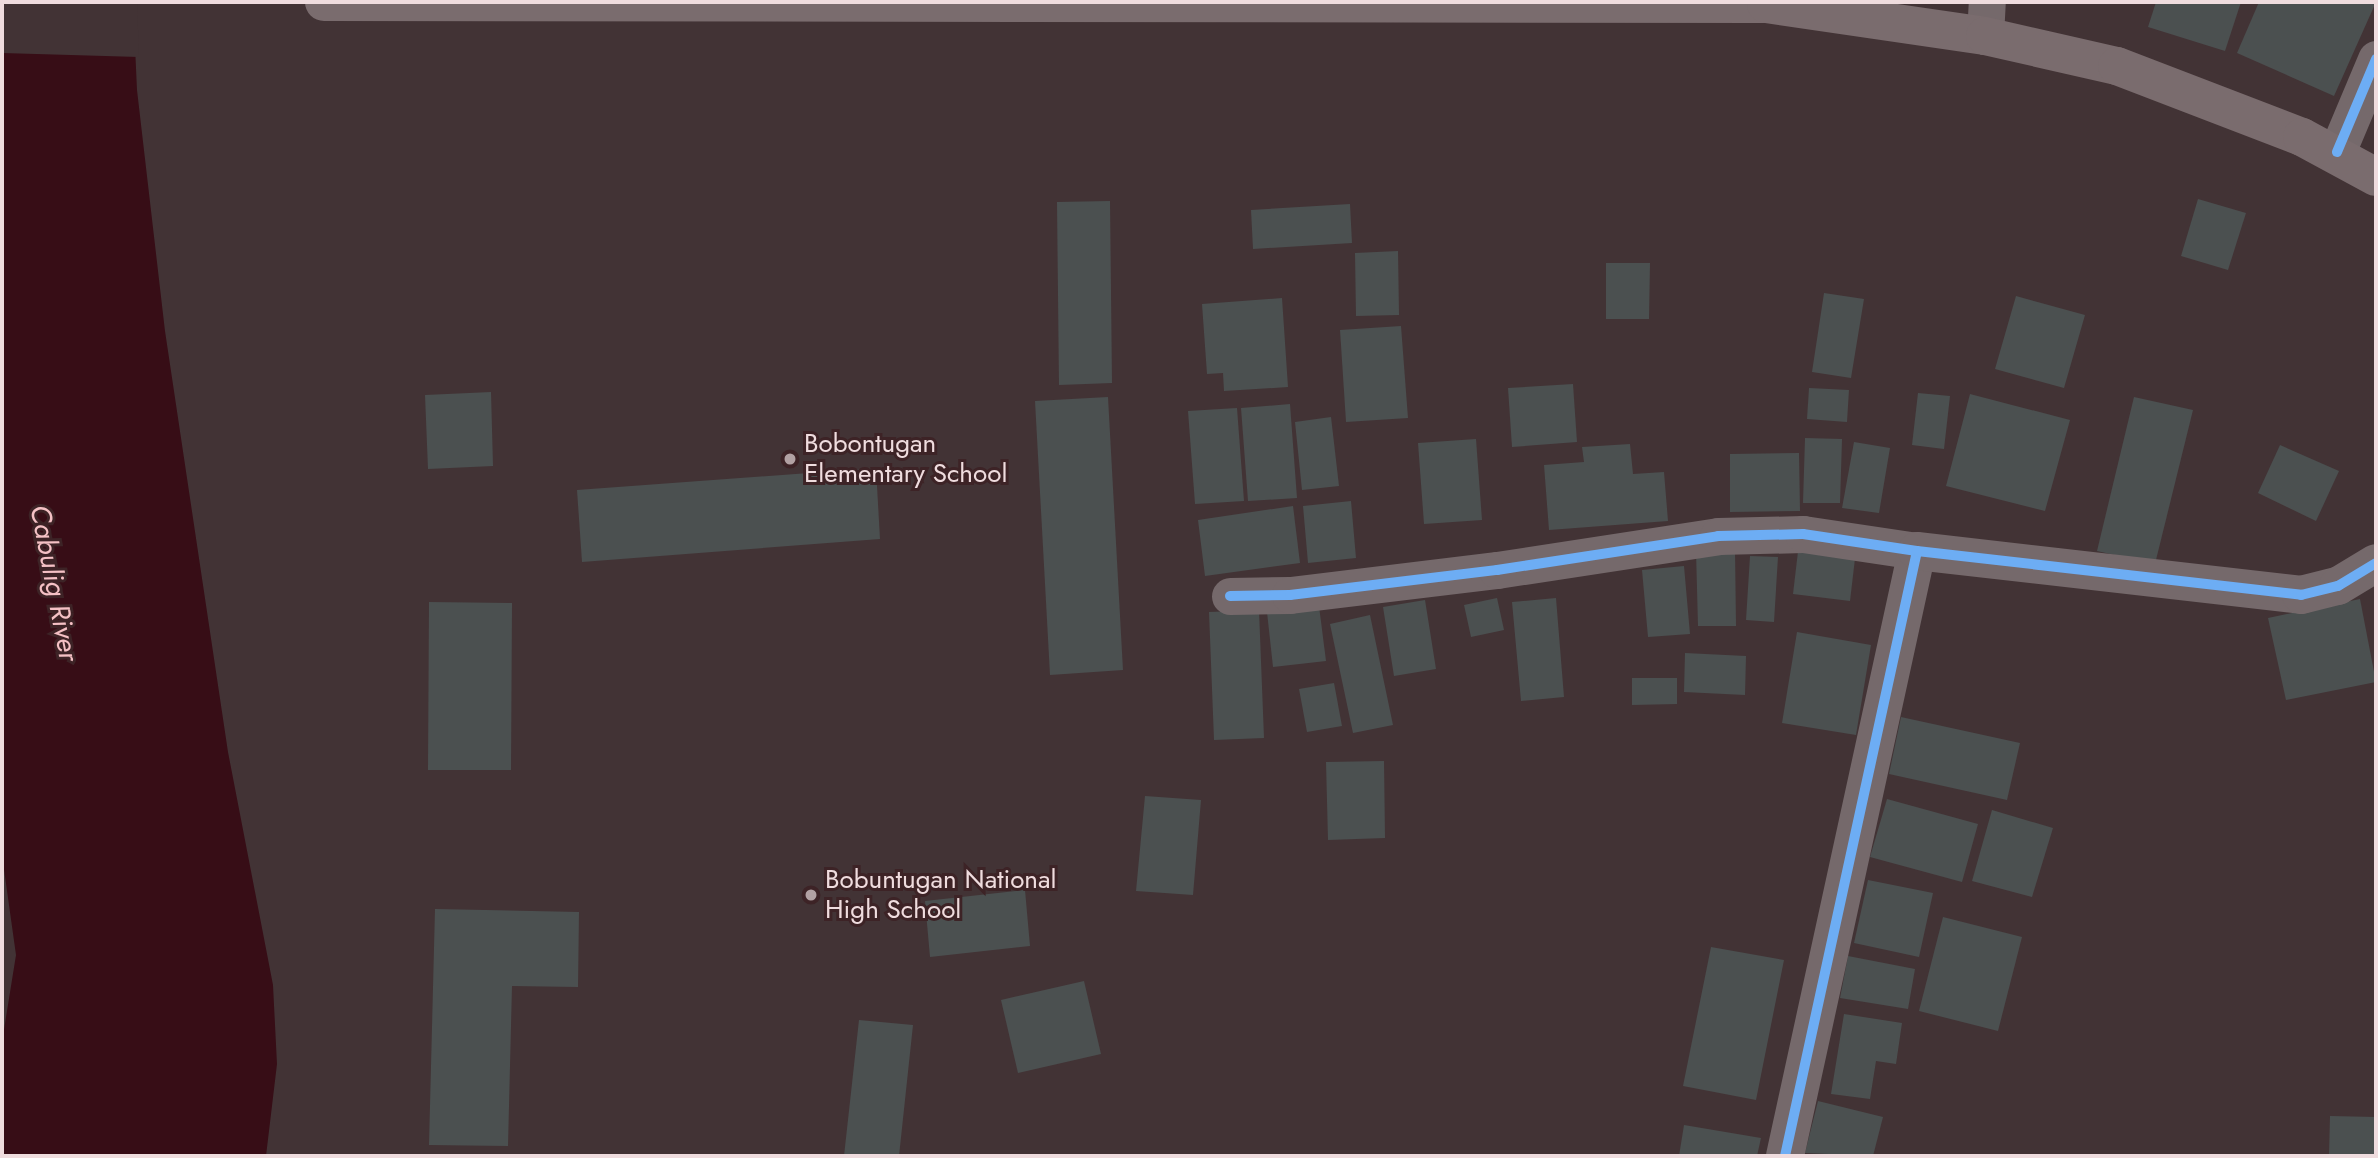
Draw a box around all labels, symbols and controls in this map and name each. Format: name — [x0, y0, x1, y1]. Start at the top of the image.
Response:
place label: Bobontugan Elementary School — [804, 428, 1007, 490]
marker: Bobontugan Elementary School — [782, 451, 798, 467]
water label: Cabulig River — [22, 502, 86, 664]
place label: Bobuntugan National High School — [825, 864, 1056, 926]
marker: Bobuntugan National High School — [803, 887, 819, 903]

